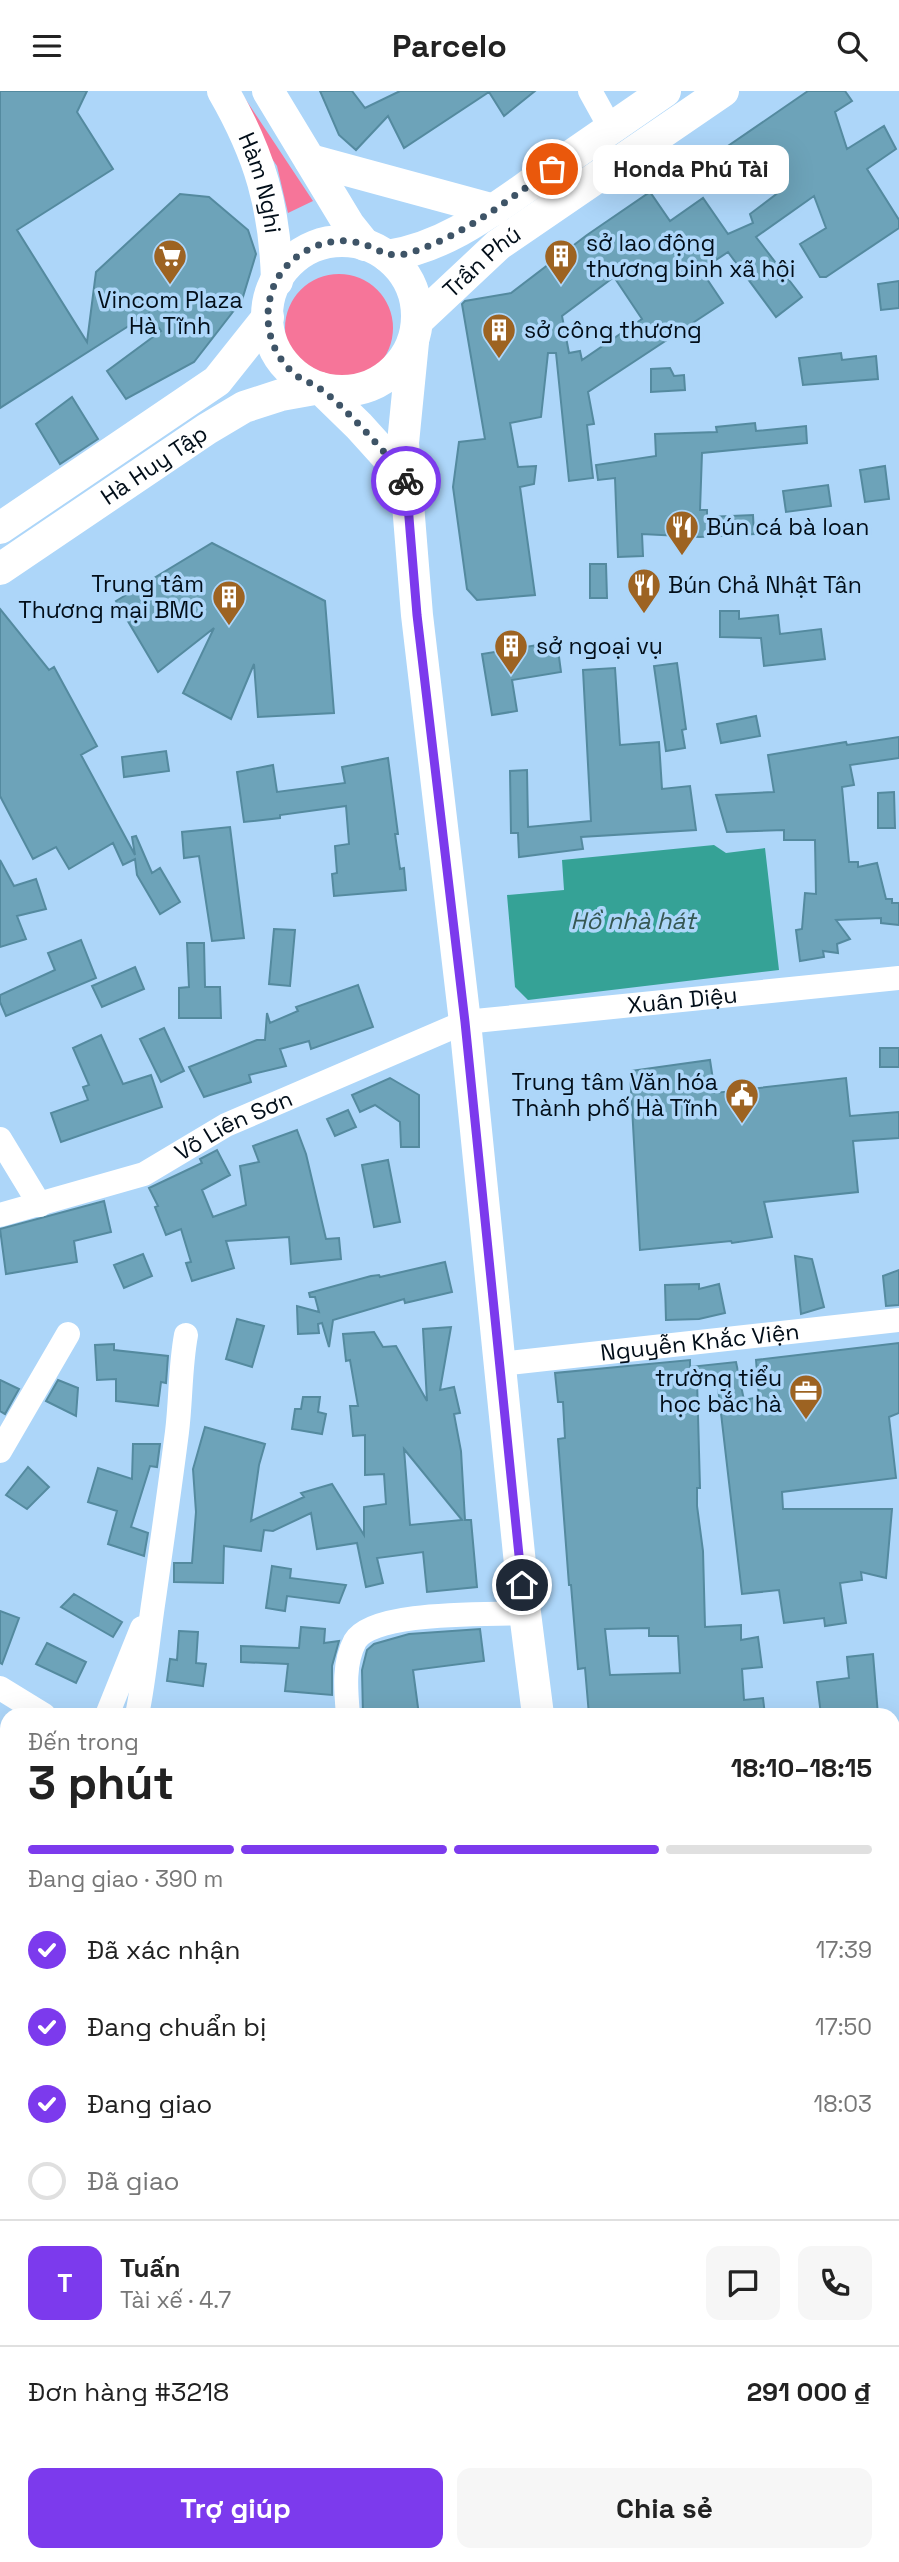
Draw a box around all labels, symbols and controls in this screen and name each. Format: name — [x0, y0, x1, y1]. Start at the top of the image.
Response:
text: Parcelo — [392, 26, 507, 66]
icon: menu — [28, 27, 66, 65]
icon: search — [833, 27, 871, 65]
street label: Hàm Nghi — [231, 128, 288, 235]
pin — [522, 139, 582, 199]
callout: Honda Phú Tài — [594, 145, 790, 193]
icon: bag — [533, 150, 571, 188]
text: Honda Phú Tài — [613, 154, 769, 184]
street label: Trần Phú — [436, 219, 527, 304]
place label: sở lao động thương binh xã hội — [586, 228, 795, 284]
supermarket icon: Vincom Plaza Hà Tĩnh — [151, 237, 189, 286]
building icon: sở lao động thương binh xã hội — [542, 237, 580, 286]
place label: Vincom Plaza Hà Tĩnh — [97, 285, 243, 341]
building icon: sở công thương — [480, 311, 518, 360]
place label: sở công thương — [524, 315, 702, 345]
street label: Hà Huy Tập — [95, 418, 213, 512]
courier — [371, 446, 441, 516]
icon: bike — [387, 462, 425, 500]
restaurant icon: Bún cá bà loan — [663, 508, 701, 557]
place label: Bún cá bà loan — [706, 512, 869, 542]
restaurant icon: Bún Chả Nhật Tân — [625, 566, 663, 615]
place label: Trung tâm Thương mại BMC — [18, 569, 204, 625]
place label: Bún Chả Nhật Tân — [668, 570, 862, 600]
building icon: Trung tâm Thương mại BMC — [210, 578, 248, 627]
building icon: sở ngoại vụ — [492, 627, 530, 676]
place label: sở ngoại vụ — [536, 631, 663, 661]
water label: Hồ nhà hát — [571, 905, 697, 936]
street label: Xuân Diệu — [626, 979, 739, 1020]
place label: Trung tâm Văn hóa Thành phố Hà Tĩnh — [511, 1067, 718, 1123]
public building icon: Trung tâm Văn hóa Thành phố Hà Tĩnh — [723, 1076, 761, 1125]
street label: Võ Liên Sơn — [169, 1083, 297, 1167]
street label: Nguyễn Khắc Viện — [599, 1316, 801, 1368]
place label: trường tiểu học bắc hà — [655, 1363, 782, 1419]
office icon: trường tiểu học bắc hà — [787, 1372, 825, 1421]
pin — [492, 1555, 552, 1615]
icon: home — [503, 1566, 541, 1604]
text: Đến trong — [28, 1727, 139, 1757]
text: 18:10–18:15 — [731, 1751, 872, 1785]
text: 3 phút — [28, 1754, 174, 1812]
text: Đang giao · 390 m — [28, 1864, 223, 1894]
icon: check — [28, 1931, 66, 1969]
text: Đã xác nhận — [87, 1933, 241, 1967]
text: 17:39 — [816, 1935, 872, 1965]
icon: check — [28, 2008, 66, 2046]
text: Đang chuẩn bị — [87, 2010, 266, 2044]
text: 17:50 — [815, 2012, 872, 2042]
icon: check — [28, 2085, 66, 2123]
text: Đang giao — [87, 2087, 212, 2121]
text: 18:03 — [814, 2089, 872, 2119]
text: Đã giao — [87, 2164, 180, 2198]
button: chat — [706, 2246, 780, 2320]
button: phone — [798, 2246, 872, 2320]
text: Tuấn — [120, 2251, 180, 2285]
text: T — [57, 2266, 73, 2300]
text: Tài xế · 4.7 — [120, 2285, 231, 2315]
text: Đơn hàng #3218 — [28, 2375, 229, 2409]
text: 291 000 ₫ — [747, 2375, 872, 2409]
button: Trợ giúp — [28, 2468, 443, 2548]
button: Chia sẻ — [457, 2468, 872, 2548]

